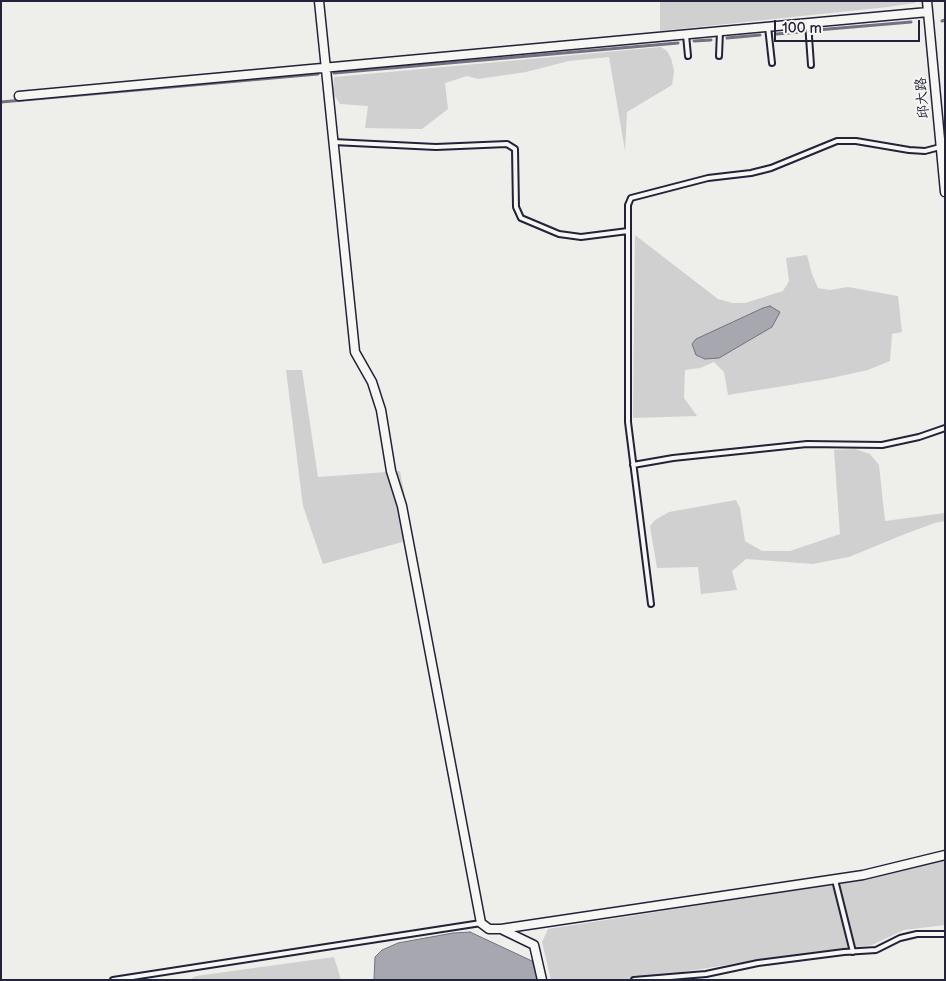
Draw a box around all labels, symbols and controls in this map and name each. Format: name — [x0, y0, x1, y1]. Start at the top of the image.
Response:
scale bar — [776, 10, 922, 42]
text: 100 m — [782, 19, 822, 38]
street label: 邱大路 — [913, 76, 933, 120]

